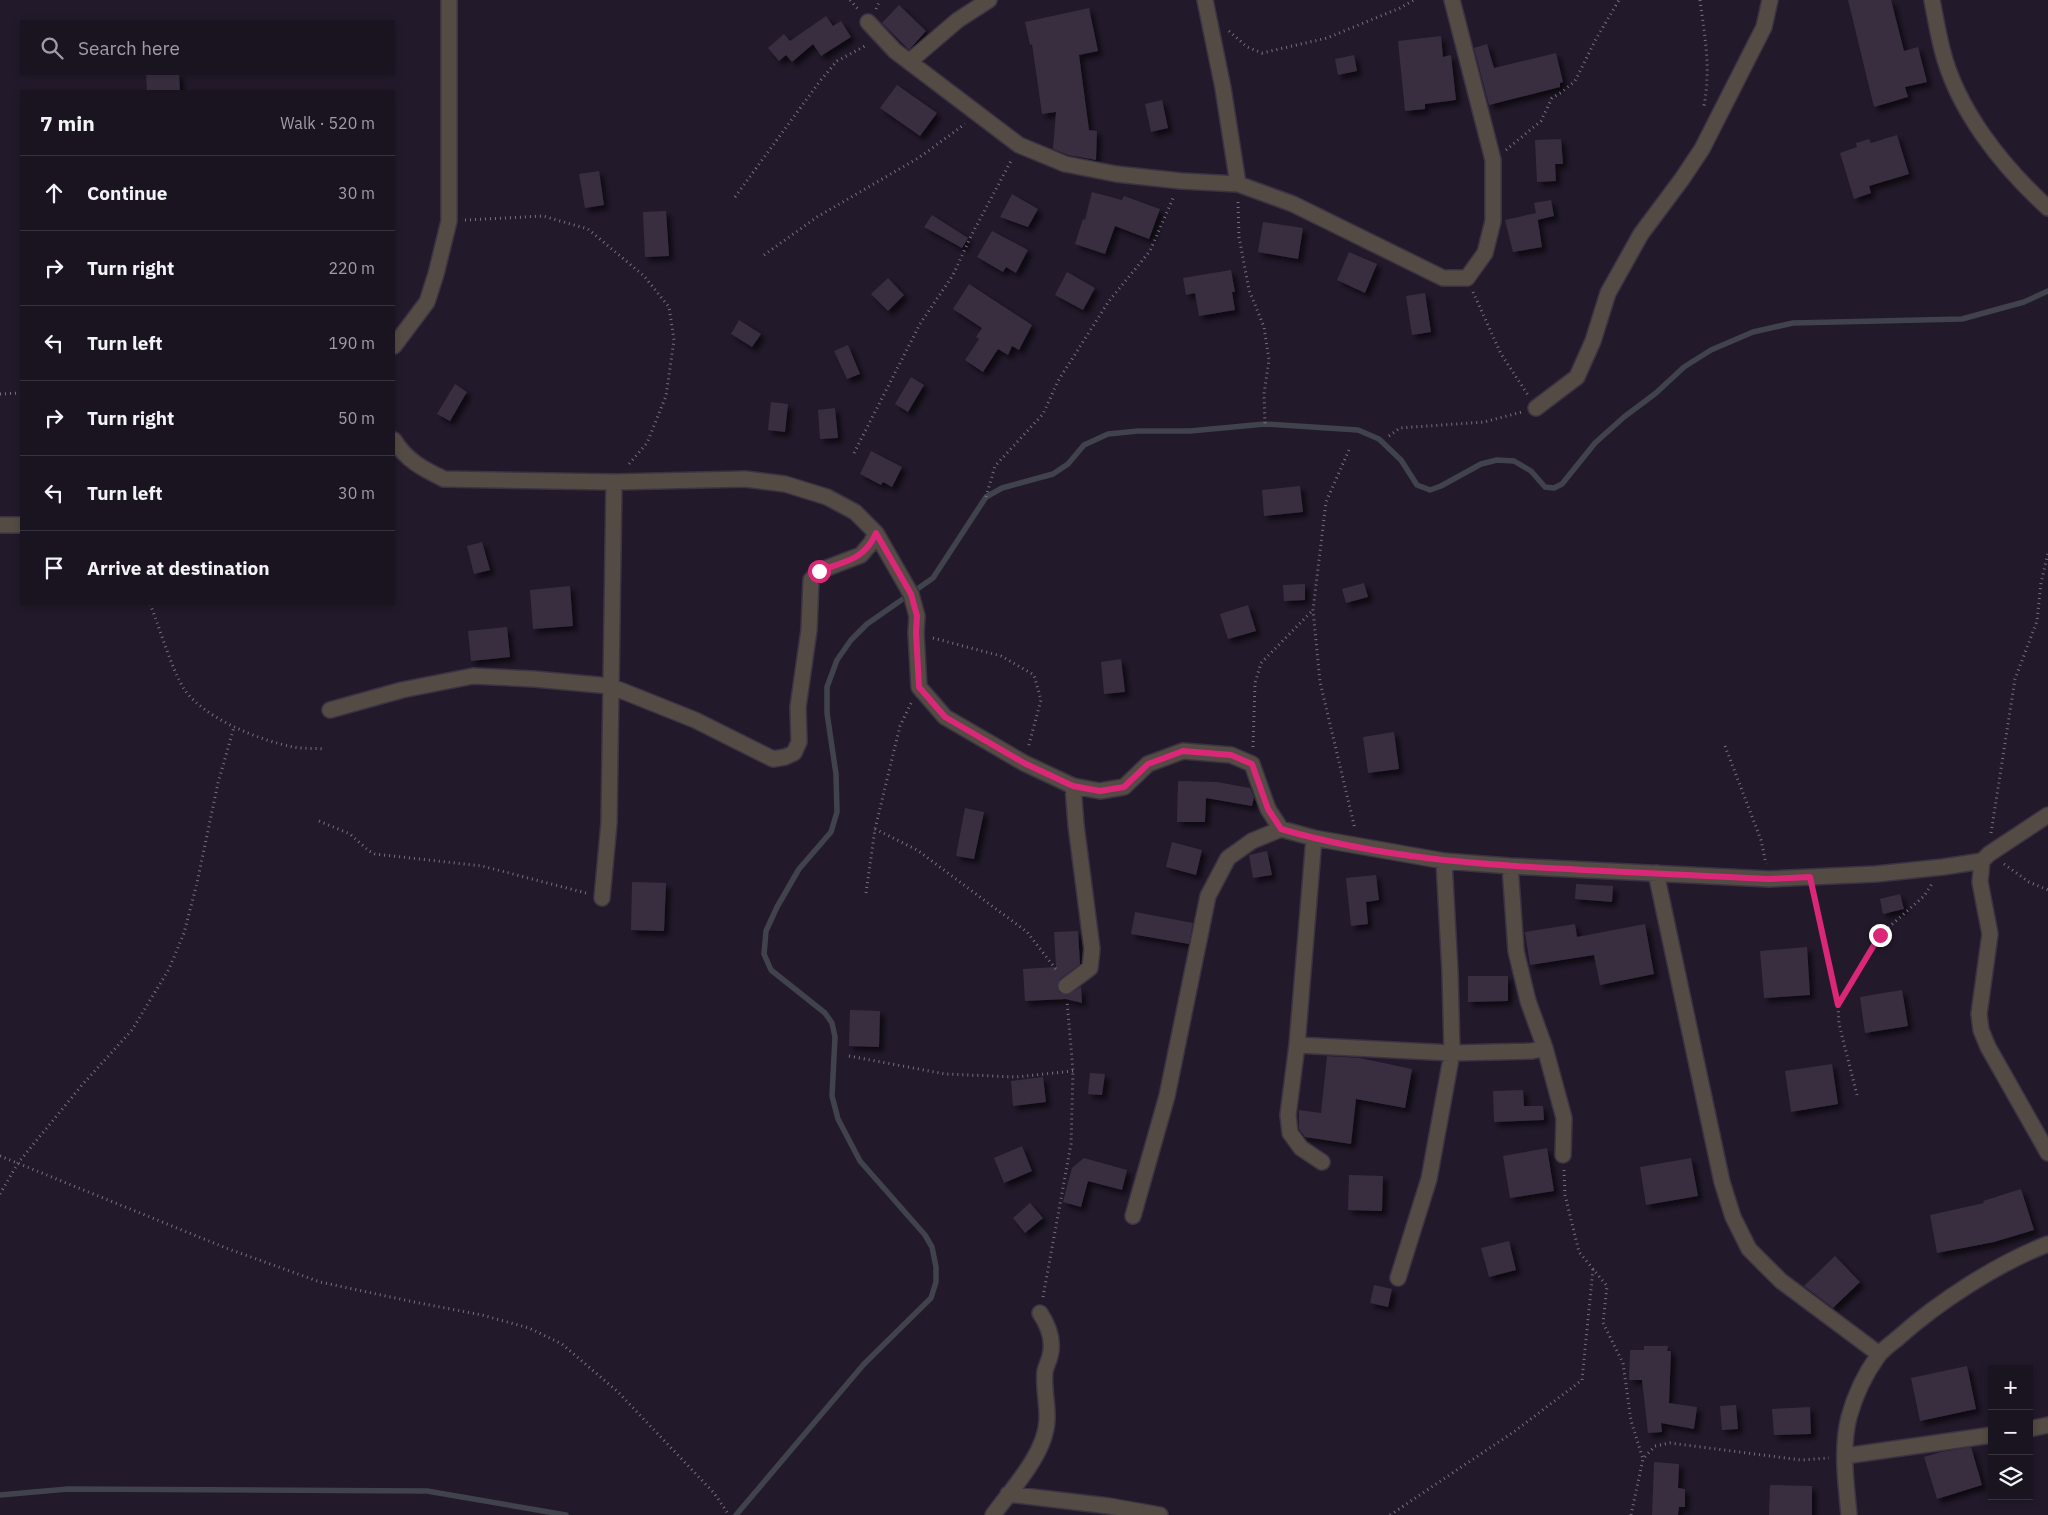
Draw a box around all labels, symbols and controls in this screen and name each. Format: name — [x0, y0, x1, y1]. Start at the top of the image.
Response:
search box — [20, 20, 395, 75]
icon: search — [38, 34, 66, 62]
text: Search here — [78, 36, 180, 60]
text: 7 min — [40, 109, 95, 137]
text: Walk · 520 m — [280, 113, 375, 133]
icon: ahead — [40, 179, 68, 207]
text: Continue — [87, 181, 167, 205]
text: 30 m — [338, 183, 375, 203]
icon: right — [40, 254, 68, 282]
text: Turn right — [87, 256, 174, 280]
text: 220 m — [328, 258, 375, 278]
icon: left — [40, 329, 68, 357]
text: Turn left — [87, 331, 163, 355]
text: 190 m — [328, 333, 375, 353]
icon: right — [40, 404, 68, 432]
text: Turn right — [87, 406, 174, 430]
text: 50 m — [338, 408, 375, 428]
icon: left — [40, 479, 68, 507]
text: Turn left — [87, 481, 163, 505]
text: 30 m — [338, 483, 375, 503]
icon: arrive — [40, 554, 68, 582]
text: Arrive at destination — [87, 556, 270, 580]
route start — [808, 560, 831, 583]
route end — [1869, 924, 1892, 947]
map controls — [1988, 1365, 2033, 1500]
button: + — [1988, 1365, 2033, 1410]
button: − — [1988, 1410, 2033, 1455]
button: layers — [1988, 1455, 2033, 1500]

